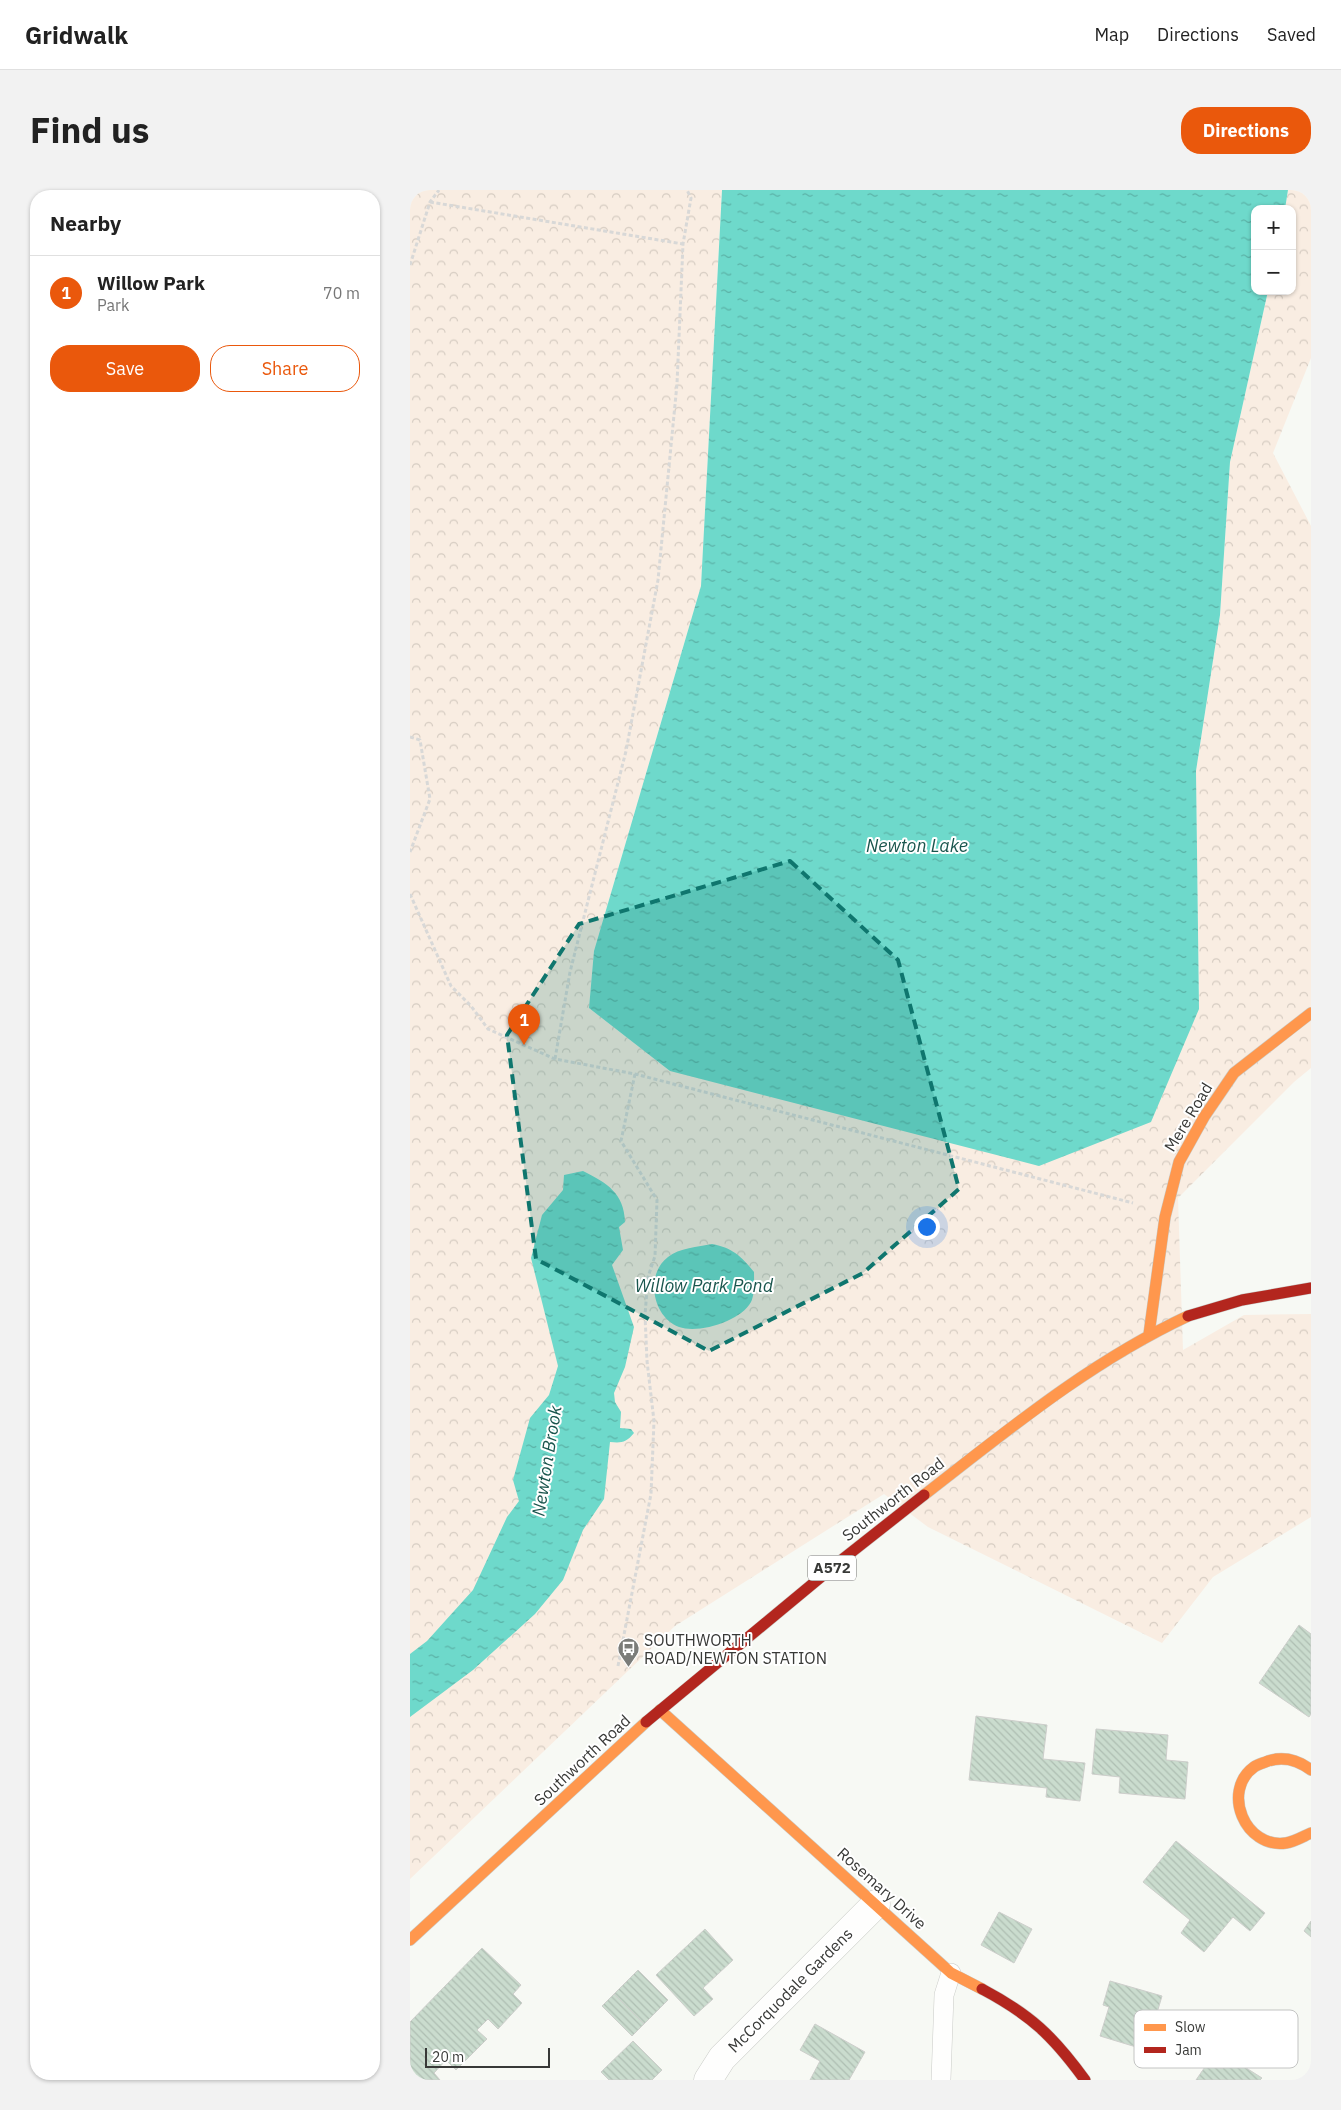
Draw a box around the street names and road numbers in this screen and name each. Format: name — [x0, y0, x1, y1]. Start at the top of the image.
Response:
street label: Mere Road — [1160, 1079, 1216, 1155]
street label: Southworth Road — [838, 1453, 948, 1545]
road number: A572 — [808, 1556, 856, 1580]
street label: Southworth Road — [530, 1710, 634, 1810]
street label: Rosemary Drive — [833, 1843, 931, 1933]
street label: McCorquodale Gardens — [723, 1923, 857, 2057]

